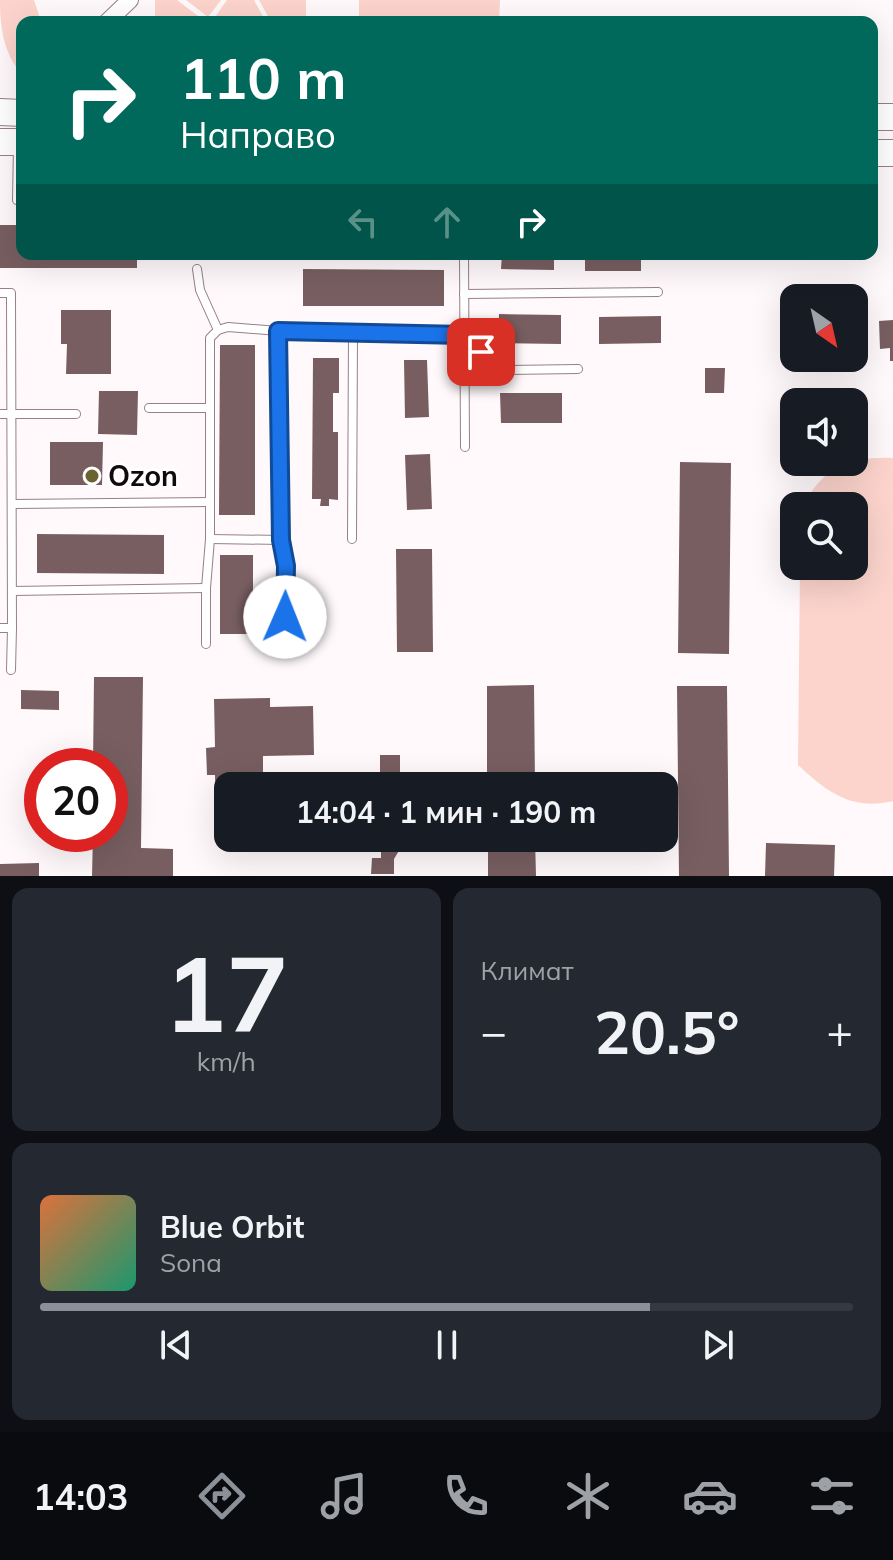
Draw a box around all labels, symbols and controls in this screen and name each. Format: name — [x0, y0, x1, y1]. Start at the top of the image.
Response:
text: 110 m — [180, 43, 347, 113]
icon: right — [48, 48, 152, 152]
text: Направо — [180, 112, 336, 157]
icon: left — [341, 200, 385, 244]
icon: ahead — [425, 200, 469, 244]
icon: right — [509, 200, 553, 244]
north arrow — [780, 284, 868, 372]
map controls — [780, 284, 868, 580]
pin — [447, 318, 515, 386]
icon: arrive — [459, 330, 503, 374]
button: sound — [780, 388, 868, 476]
place label: Ozon — [108, 458, 178, 493]
marker: Ozon — [83, 467, 101, 485]
button: search — [780, 492, 868, 580]
position arrow — [243, 575, 327, 659]
speed limit sign: 20 — [24, 748, 128, 852]
text: 14:04 · 1 мин · 190 m — [296, 793, 596, 831]
text: 17 — [164, 927, 289, 1058]
text: Климат — [481, 954, 574, 987]
text: 20.5° — [594, 994, 740, 1069]
text: − — [481, 1004, 507, 1059]
text: + — [827, 1004, 853, 1059]
text: km/h — [197, 1045, 256, 1078]
text: Blue Orbit — [160, 1208, 304, 1246]
text: Sona — [160, 1246, 222, 1279]
icon: previous — [154, 1323, 198, 1367]
icon: pause — [425, 1323, 469, 1367]
icon: next — [696, 1323, 740, 1367]
icon: directions — [194, 1468, 250, 1524]
icon: music — [316, 1468, 372, 1524]
icon: phone — [438, 1468, 494, 1524]
icon: climate — [560, 1468, 616, 1524]
icon: car — [682, 1468, 738, 1524]
icon: filters — [804, 1468, 860, 1524]
text: 14:03 — [33, 1474, 128, 1519]

